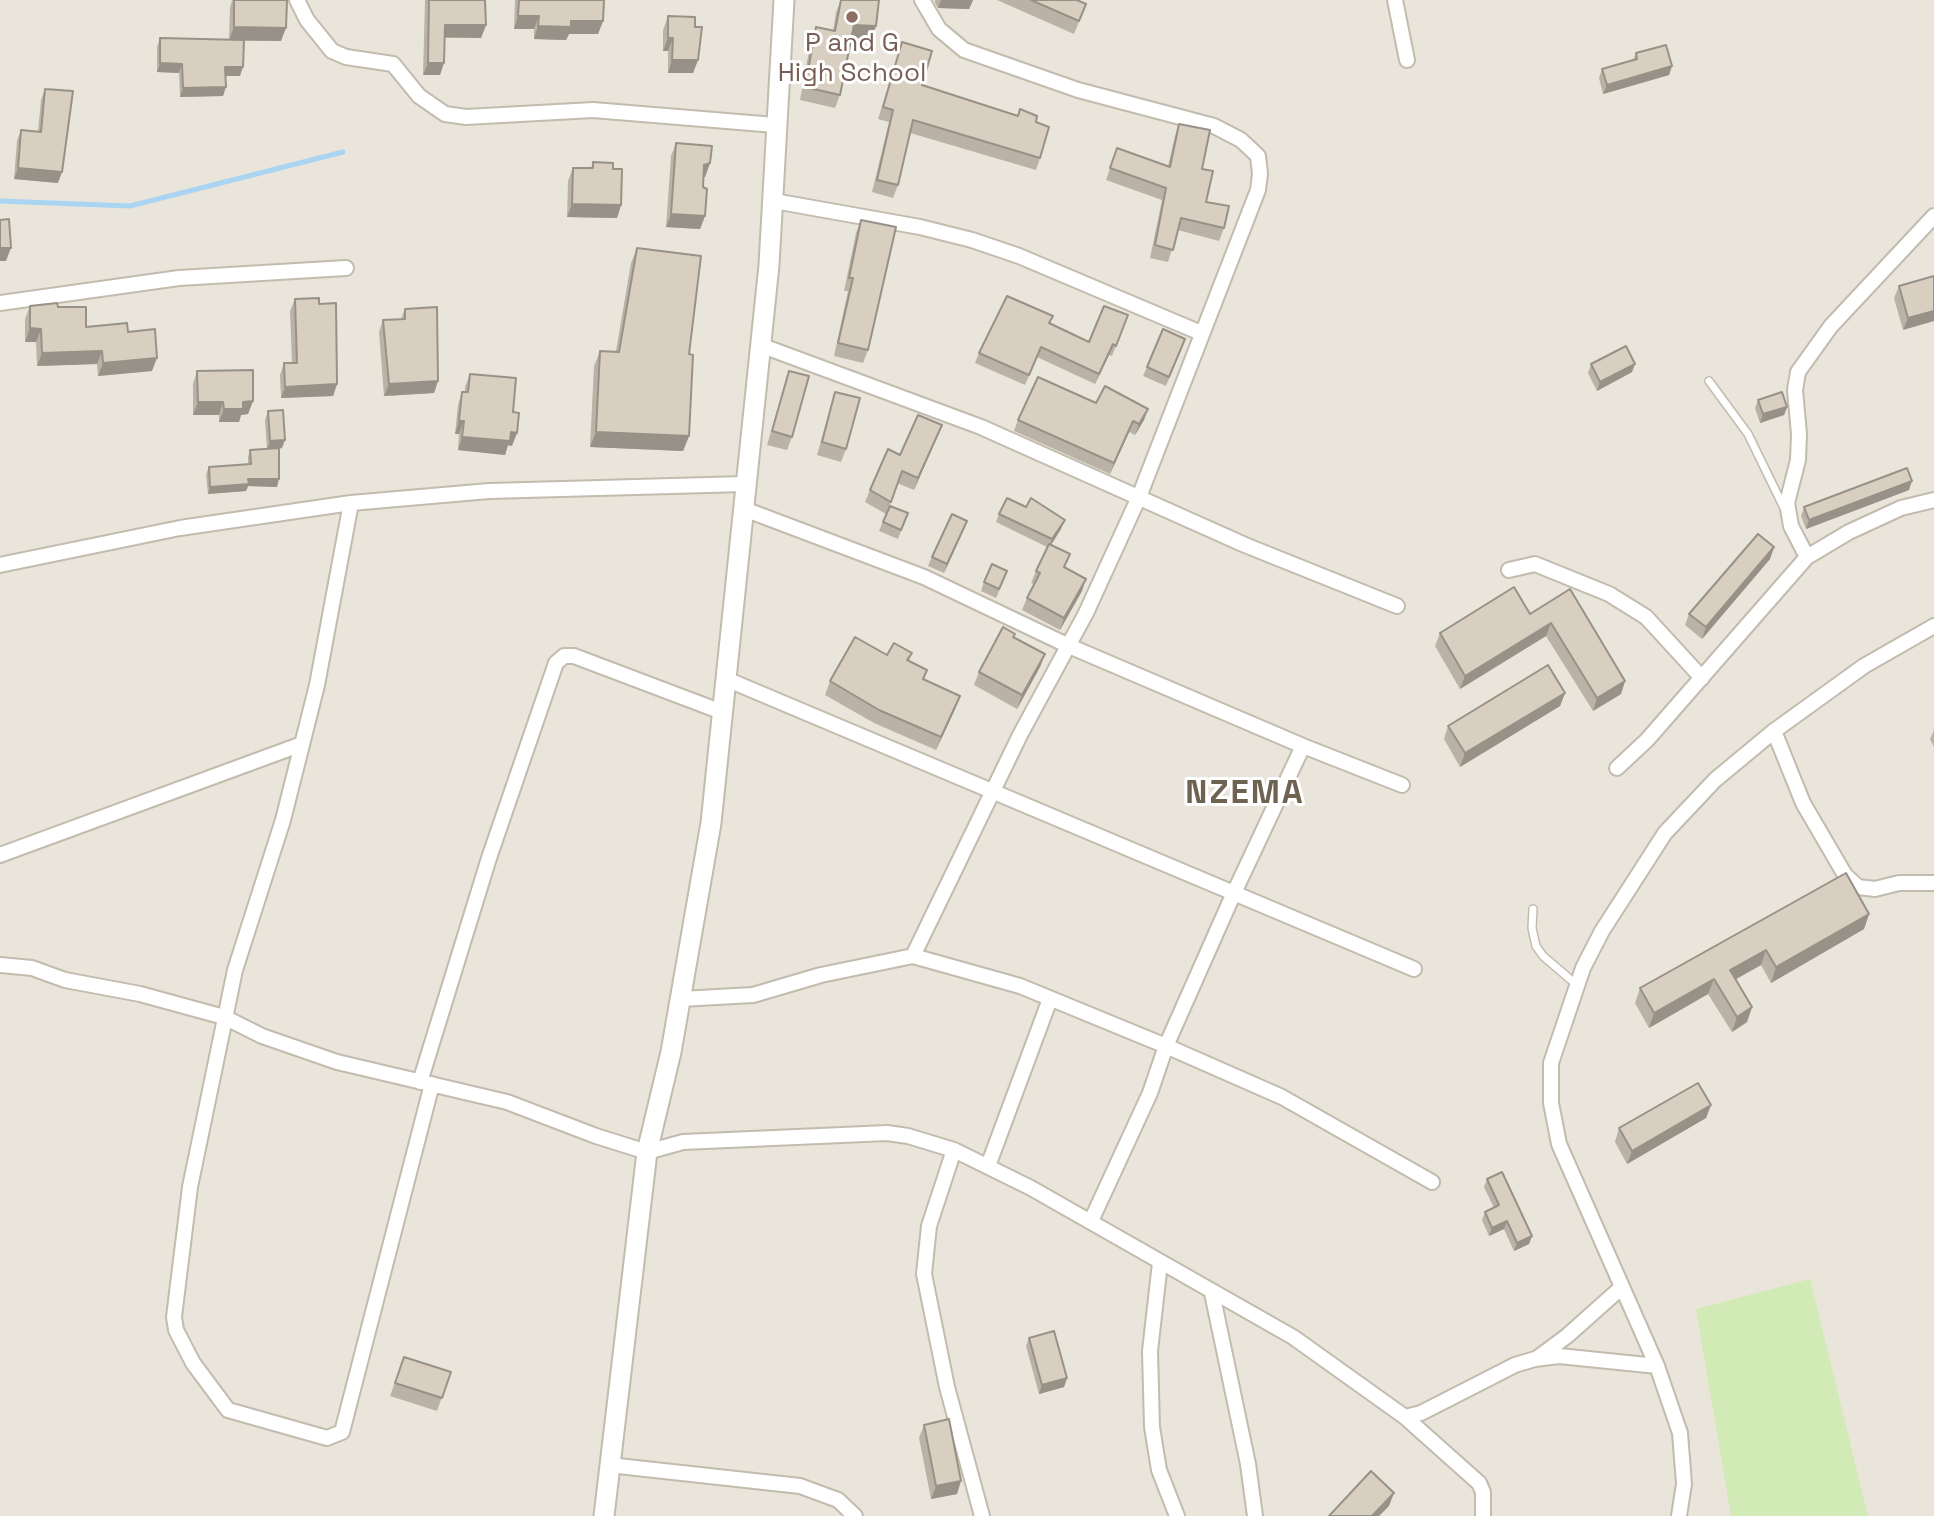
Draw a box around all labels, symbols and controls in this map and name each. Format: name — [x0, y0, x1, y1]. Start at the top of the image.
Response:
marker: P and G High School — [844, 9, 860, 25]
place label: P and G High School — [778, 28, 926, 90]
district label: NZEMA — [1186, 774, 1304, 814]

